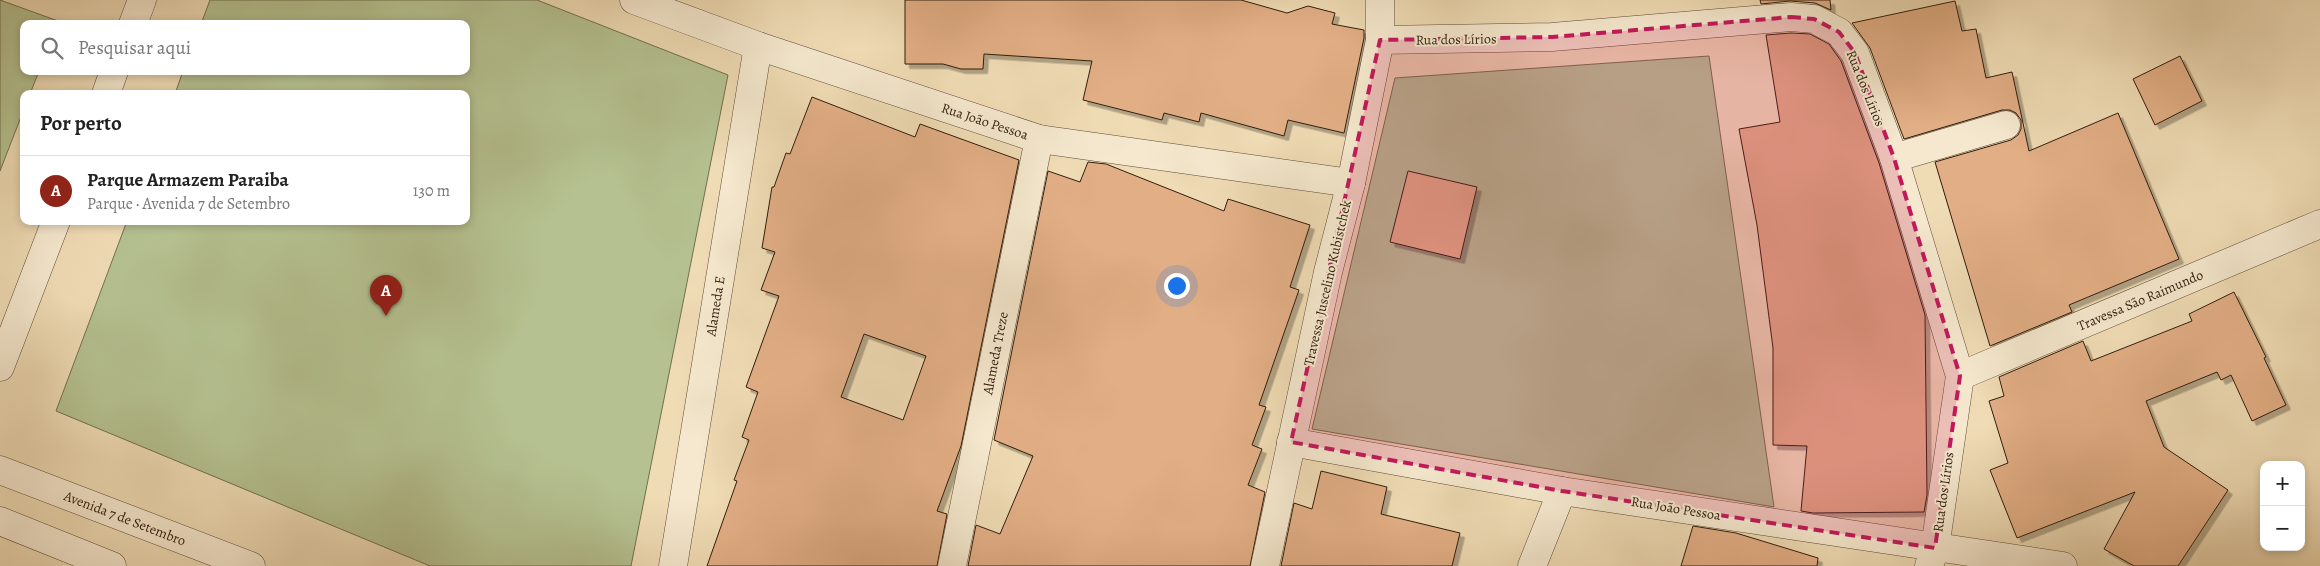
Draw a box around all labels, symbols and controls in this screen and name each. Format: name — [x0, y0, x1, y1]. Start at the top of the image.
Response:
search box — [20, 20, 470, 75]
street label: Rua dos Lírios — [1415, 29, 1497, 50]
icon: search — [38, 34, 66, 62]
text: Pesquisar aqui — [78, 35, 191, 61]
street label: Rua dos Lírios — [1842, 47, 1889, 129]
street label: Rua João Pessoa — [939, 98, 1031, 145]
text: Por perto — [40, 109, 122, 137]
text: Parque Armazem Paraiba — [87, 167, 289, 193]
text: A — [51, 180, 61, 202]
text: 130 m — [413, 180, 450, 202]
text: Parque · Avenida 7 de Setembro — [87, 193, 290, 215]
street label: Travessa Juscelino Kubistchek — [1299, 198, 1356, 368]
street label: Travessa São Raimundo — [2074, 265, 2206, 336]
your location — [1164, 273, 1190, 299]
pin: A — [370, 275, 402, 316]
street label: Alameda E — [701, 275, 730, 339]
street label: Alameda Treze — [978, 310, 1013, 397]
street label: Rua dos Lírios — [1928, 451, 1959, 533]
map controls — [2260, 461, 2305, 551]
button: + — [2260, 461, 2305, 506]
street label: Avenida 7 de Setembro — [60, 486, 188, 550]
street label: Rua João Pessoa — [1630, 492, 1723, 525]
button: − — [2260, 506, 2305, 551]

